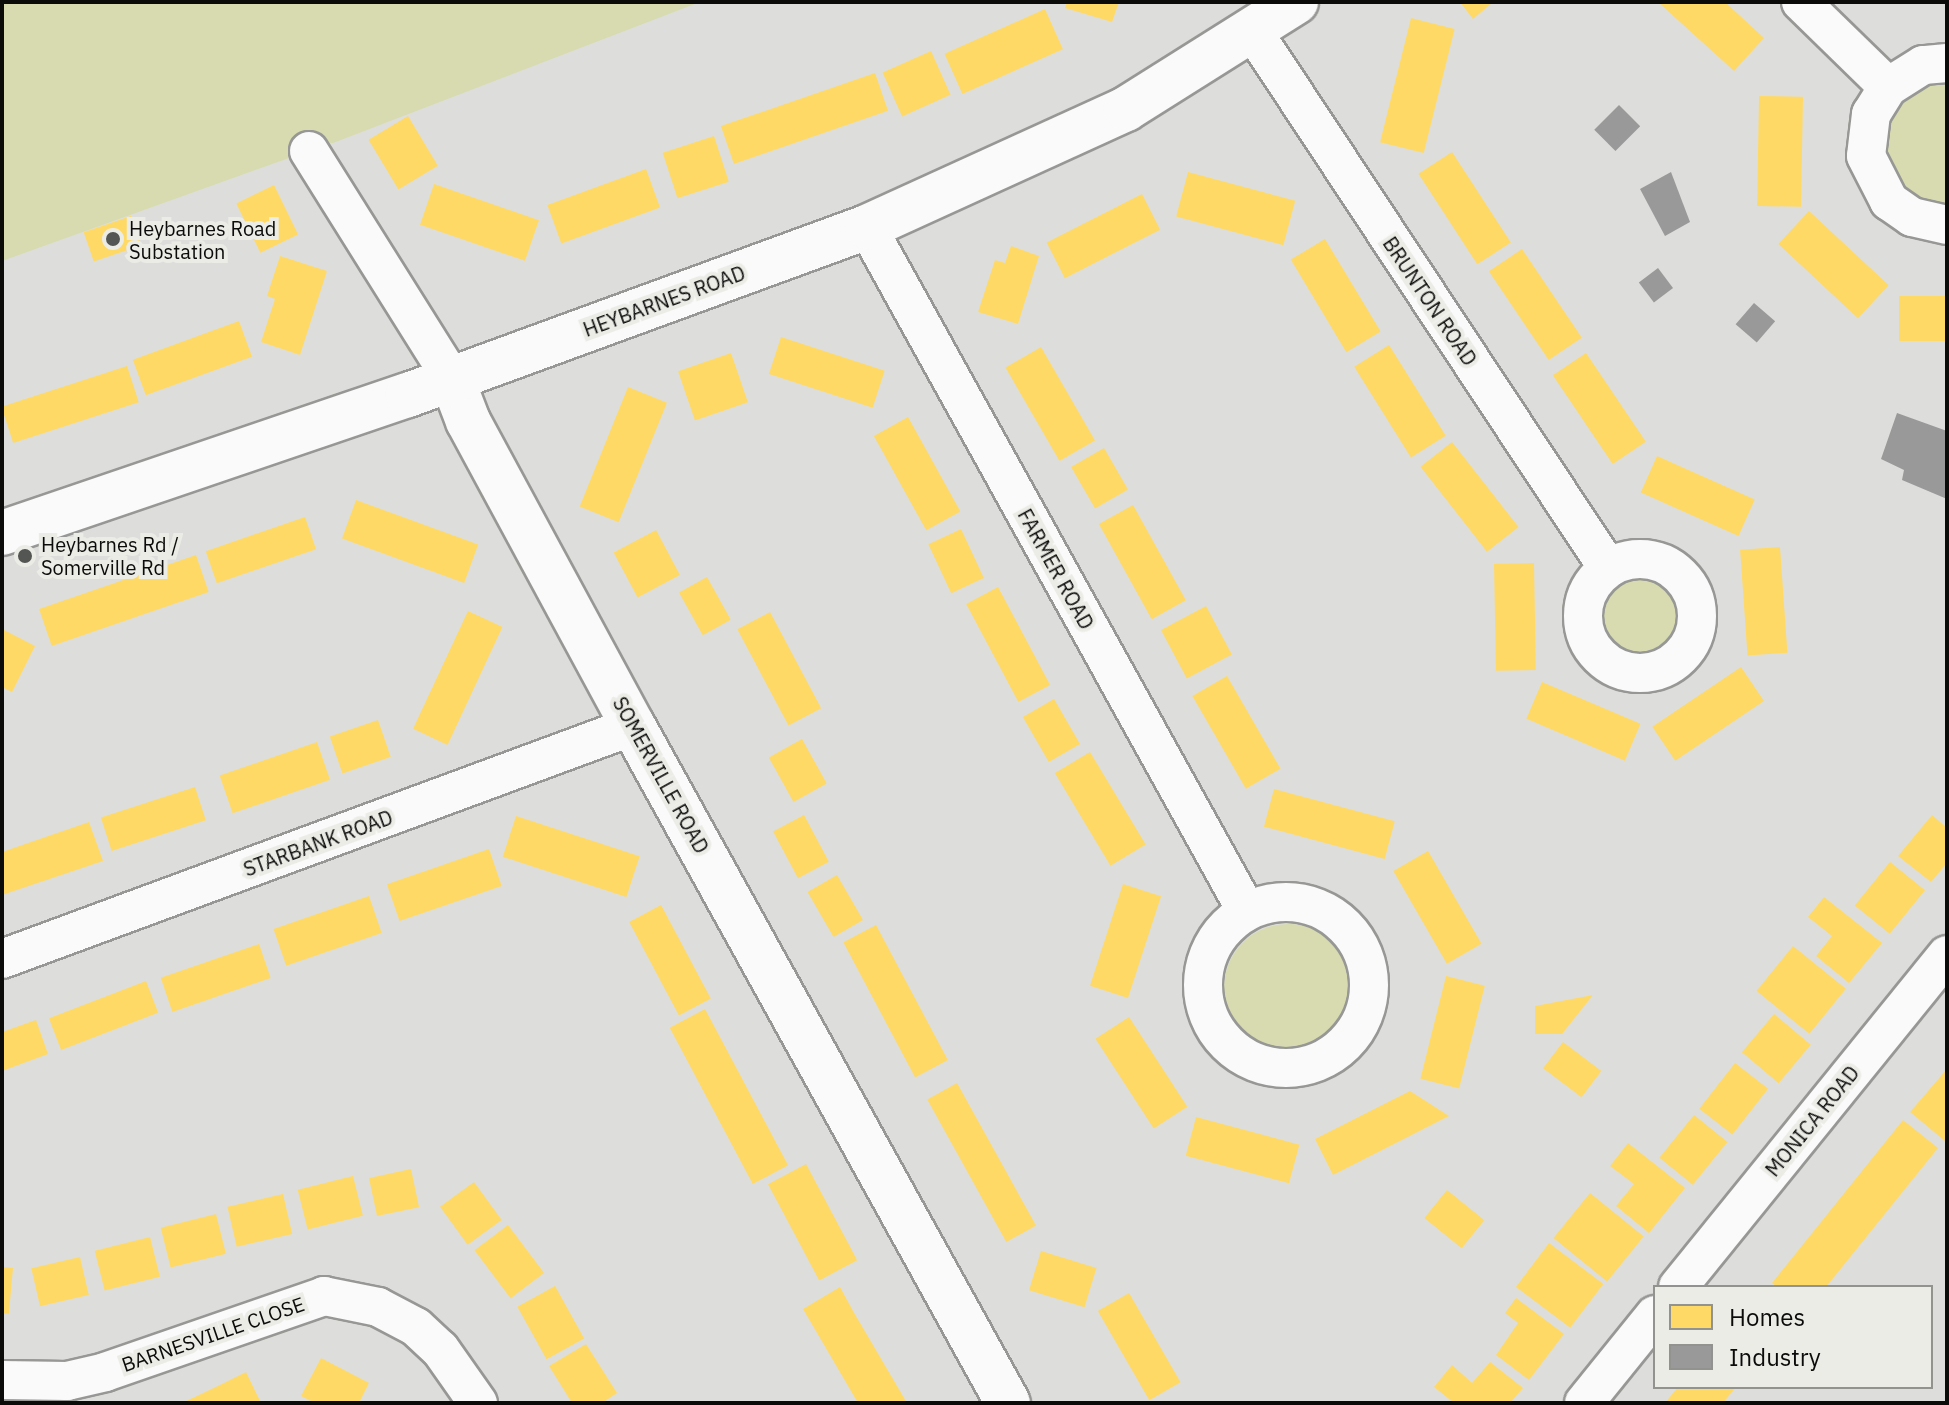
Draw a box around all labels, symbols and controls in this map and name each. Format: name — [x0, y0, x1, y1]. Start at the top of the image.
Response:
place label: Heybarnes Road Substation — [129, 216, 276, 263]
marker: Heybarnes Road Substation — [104, 230, 122, 248]
street label: BRUNTON ROAD — [1378, 232, 1482, 370]
street label: HEYBARNES ROAD — [580, 261, 748, 341]
street label: FARMER ROAD — [1013, 505, 1099, 633]
place label: Heybarnes Rd / Somerville Rd — [41, 532, 179, 579]
marker: Heybarnes Rd / Somerville Rd — [16, 547, 34, 565]
street label: SOMERVILLE ROAD — [608, 693, 714, 857]
street label: STARBANK ROAD — [240, 805, 396, 881]
street label: MONICA ROAD — [1760, 1061, 1864, 1181]
legend — [1653, 1285, 1933, 1389]
street label: BARNESVILLE CLOSE — [118, 1291, 308, 1377]
text: Homes — [1729, 1301, 1805, 1333]
text: Industry — [1729, 1341, 1821, 1373]

